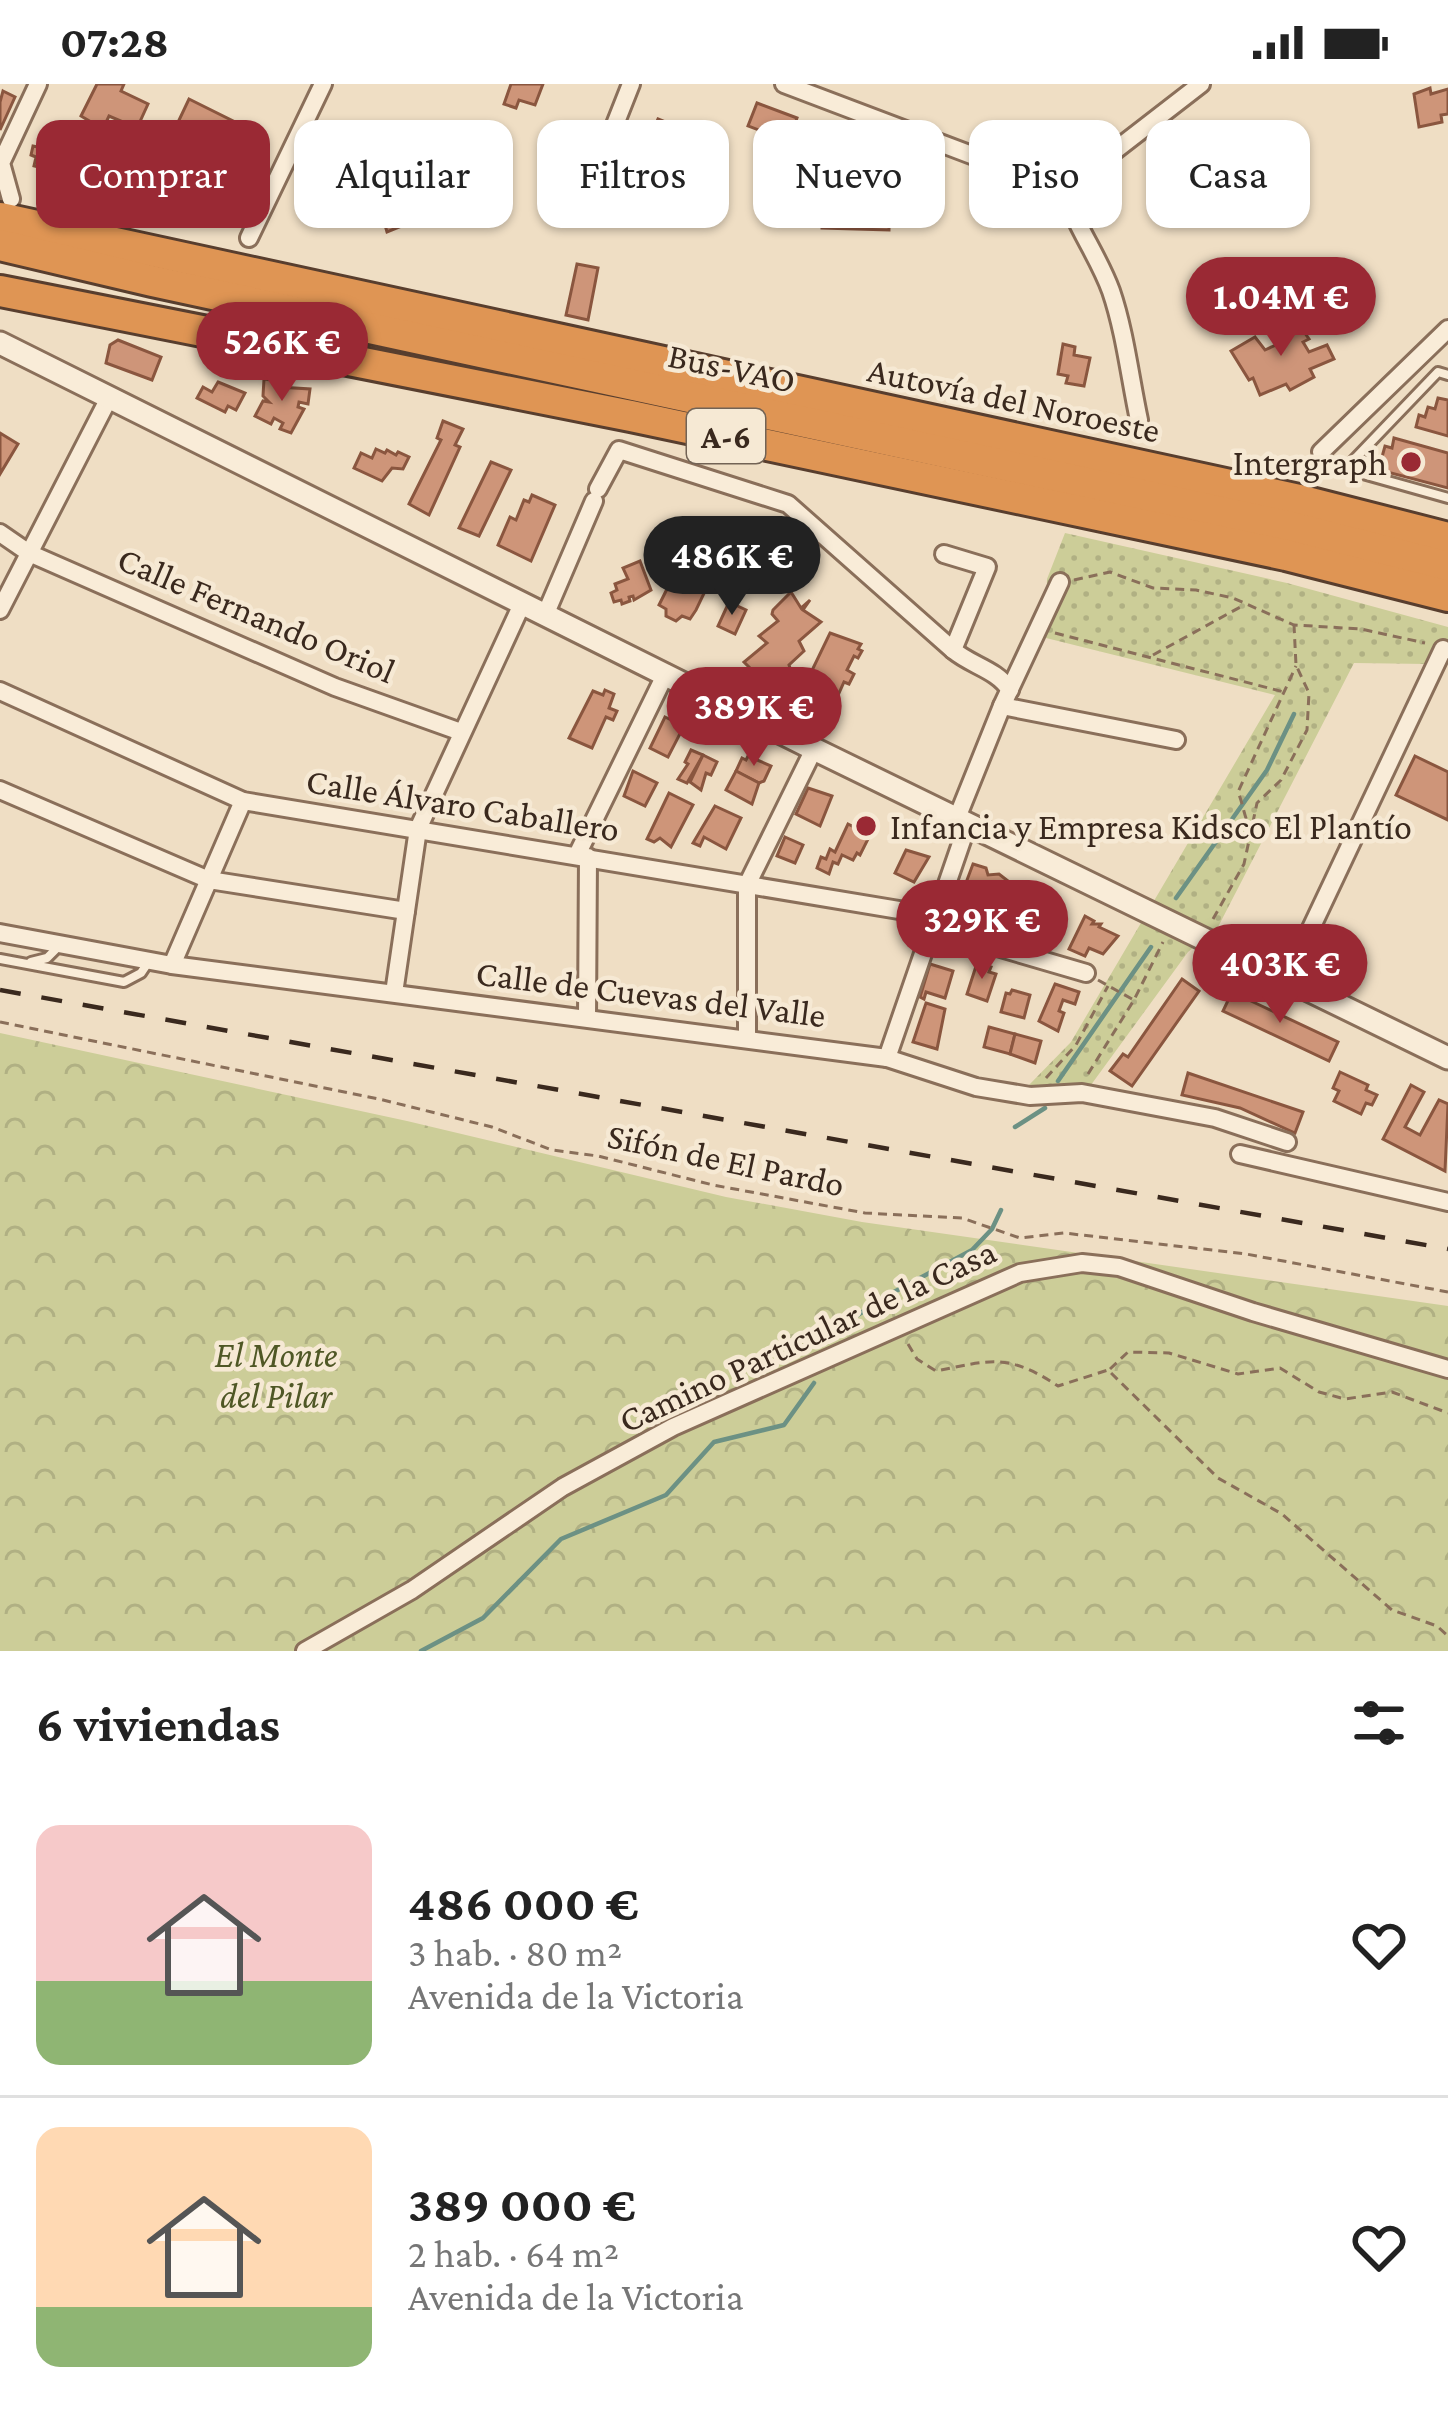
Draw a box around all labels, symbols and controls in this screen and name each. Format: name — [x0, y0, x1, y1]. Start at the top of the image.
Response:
text: 07:28 — [60, 17, 169, 67]
chip: Comprar — [36, 120, 270, 228]
chip: Alquilar — [294, 120, 513, 228]
chip: Filtros — [537, 120, 729, 228]
chip: Nuevo — [753, 120, 945, 228]
chip: Piso — [969, 120, 1122, 228]
chip: Casa — [1146, 120, 1310, 228]
pin: 1.04M € — [1170, 257, 1392, 359]
text: 1.04M € — [1213, 274, 1349, 317]
pin: 526K € — [184, 302, 380, 404]
text: 526K € — [223, 319, 341, 362]
street label: Bus-VAO — [665, 335, 799, 401]
street label: Autovía del Noroeste — [864, 349, 1164, 450]
road number: A-6 — [687, 409, 765, 463]
place label: Intergraph — [1233, 443, 1387, 483]
marker: Intergraph — [1398, 449, 1424, 475]
pin: 486K € — [634, 516, 830, 618]
text: 486K € — [670, 533, 794, 576]
street label: Calle Fernando Oriol — [112, 538, 401, 691]
pin: 389K € — [656, 667, 852, 769]
text: 389K € — [694, 684, 814, 727]
street label: Calle Álvaro Caballero — [304, 760, 622, 849]
place label: Infancia y Empresa Kidsco El Plantío — [890, 807, 1412, 847]
marker: Infancia y Empresa Kidsco El Plantío — [853, 813, 879, 839]
pin: 329K € — [884, 880, 1080, 982]
text: 329K € — [923, 897, 1041, 940]
pin: 403K € — [1182, 924, 1378, 1026]
text: 403K € — [1219, 941, 1341, 984]
street label: Calle de Cuevas del Valle — [474, 953, 828, 1035]
street label: Sifón de El Pardo — [604, 1115, 848, 1205]
street label: Camino Particular de la Casa — [613, 1231, 1002, 1441]
park label: El Monte del Pilar — [215, 1335, 338, 1416]
icon: filters — [1346, 1690, 1412, 1756]
text: 6 viviendas — [36, 1695, 280, 1752]
icon: home — [132, 1873, 276, 2017]
text: 486 000 € — [408, 1874, 639, 1931]
icon: heart — [1346, 1912, 1412, 1978]
text: 3 hab. · 80 m² — [408, 1931, 622, 1974]
text: Avenida de la Victoria — [408, 1974, 744, 2017]
icon: home — [132, 2175, 276, 2319]
text: 389 000 € — [408, 2175, 636, 2232]
icon: heart — [1346, 2214, 1412, 2280]
text: 2 hab. · 64 m² — [408, 2232, 619, 2275]
text: Avenida de la Victoria — [408, 2275, 744, 2318]

